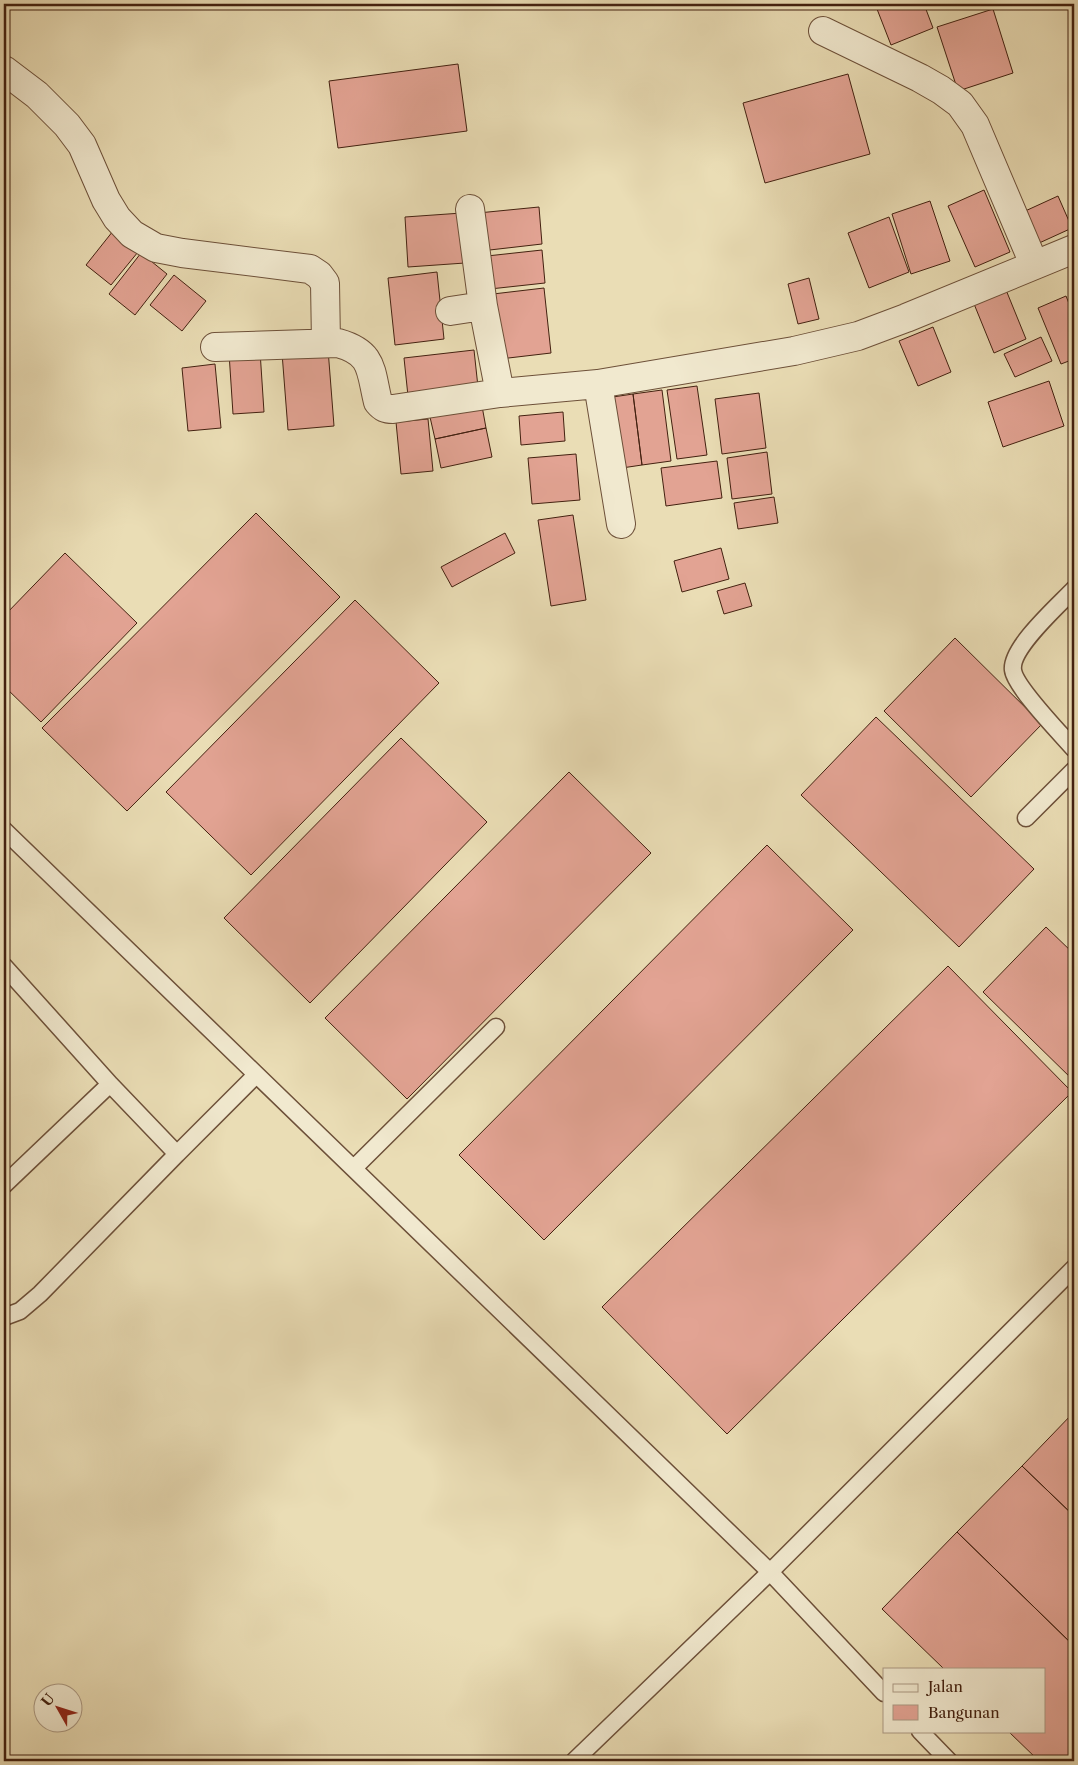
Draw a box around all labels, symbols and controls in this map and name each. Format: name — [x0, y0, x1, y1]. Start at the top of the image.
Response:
legend — [883, 1668, 1046, 1732]
text: Jalan — [926, 1677, 963, 1696]
north arrow — [32, 1682, 82, 1732]
text: U — [37, 1689, 59, 1710]
text: Bangunan — [928, 1703, 1000, 1722]

